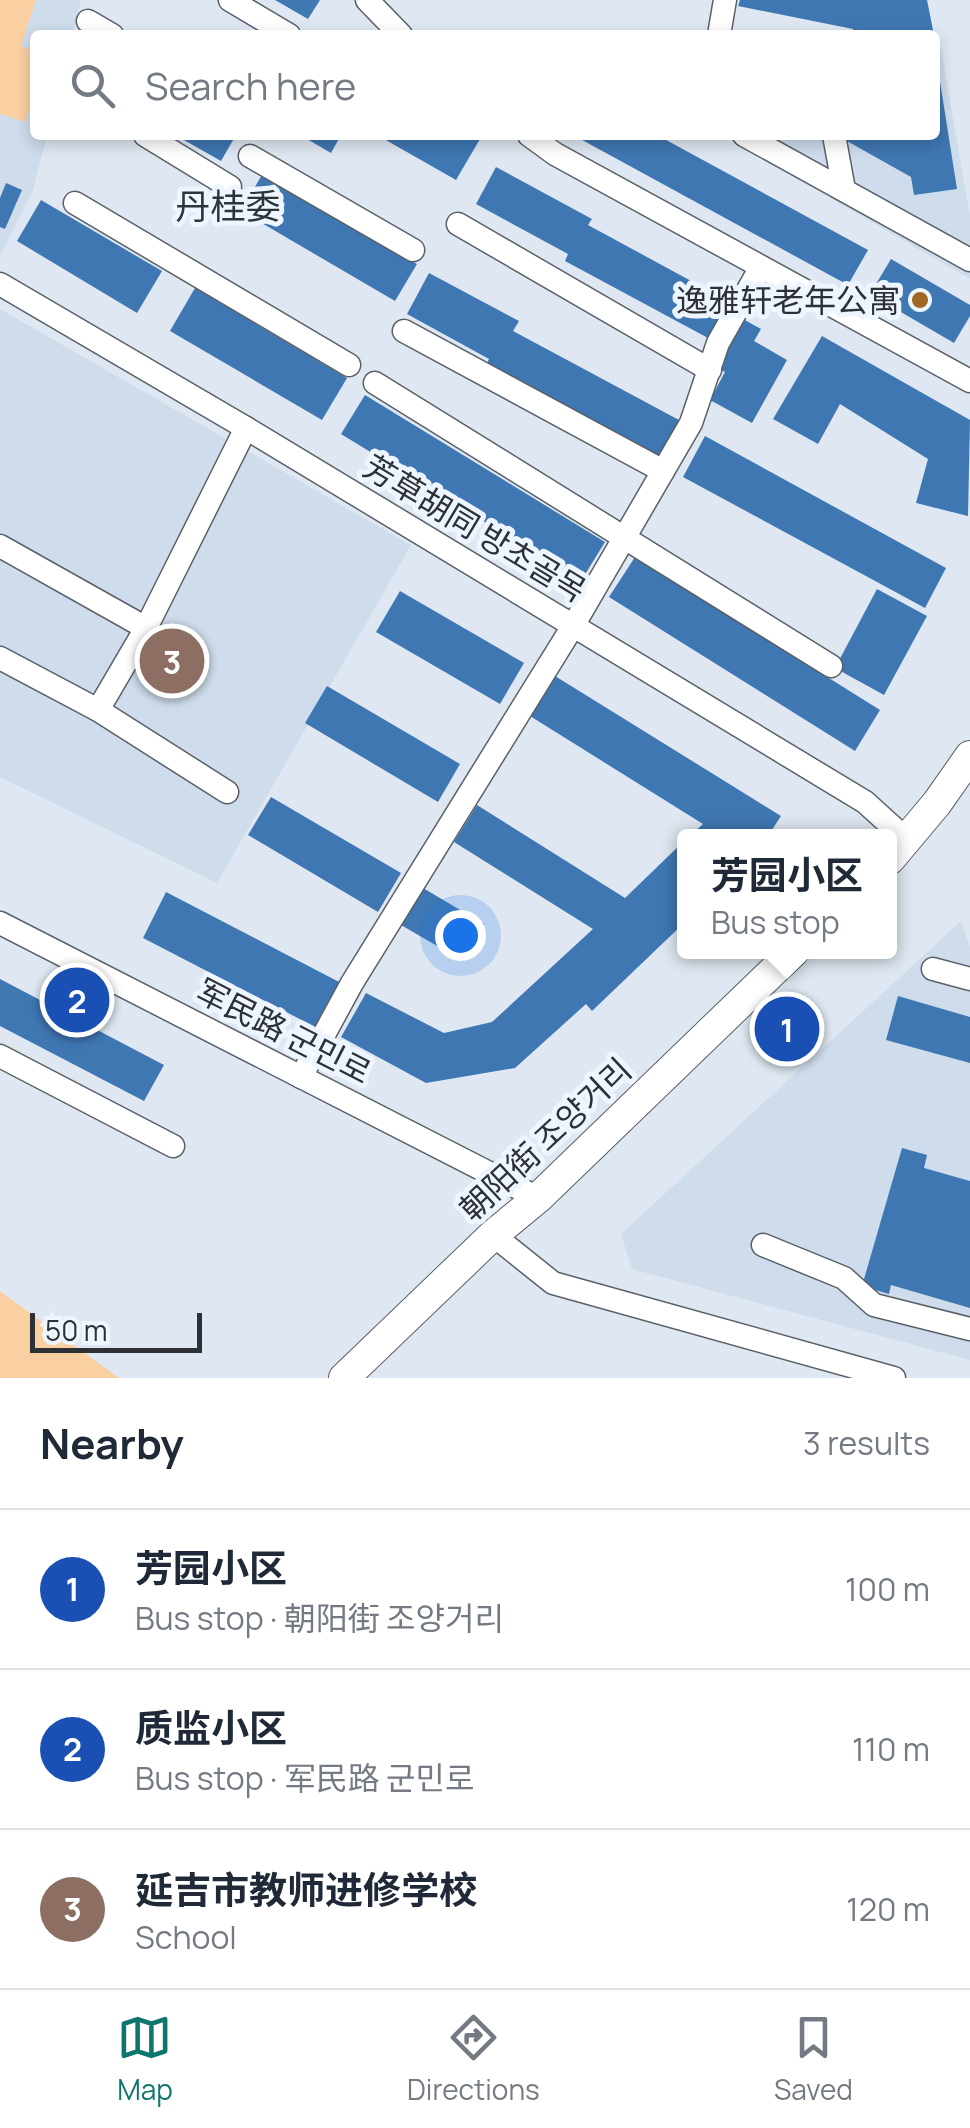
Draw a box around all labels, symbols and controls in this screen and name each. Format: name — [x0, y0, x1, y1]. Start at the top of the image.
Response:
search box — [30, 30, 940, 140]
icon: search — [65, 58, 120, 113]
text: Search here — [145, 59, 356, 111]
district label: 丹桂委 — [175, 182, 281, 230]
place label: 逸雅轩老年公寓 — [676, 278, 900, 322]
marker: 逸雅轩老年公寓 — [909, 289, 931, 311]
street label: 芳草胡同 방초골목 — [356, 444, 594, 612]
pin: 3 — [140, 624, 204, 698]
popup — [677, 829, 897, 959]
text: 芳园小区 — [711, 848, 863, 900]
text: Bus stop — [711, 900, 840, 944]
your location — [435, 910, 486, 961]
pin: 2 — [44, 962, 110, 1038]
street label: 军民路 군민로 — [189, 968, 379, 1094]
pin: 1 — [754, 992, 820, 1066]
street label: 朝阳街 조양거리 — [449, 1048, 641, 1230]
scale bar — [30, 1308, 202, 1352]
text: 50 m — [45, 1311, 108, 1349]
text: Nearby — [40, 1414, 184, 1472]
text: 3 results — [803, 1421, 930, 1465]
text: 芳园小区 — [135, 1541, 287, 1593]
text: 1 — [65, 1567, 80, 1611]
text: 100 m — [845, 1567, 930, 1611]
text: Bus stop · 朝阳街 조양거리 — [135, 1596, 504, 1640]
text: 质监小区 — [135, 1701, 287, 1753]
text: 2 — [63, 1727, 82, 1771]
text: 110 m — [852, 1727, 930, 1771]
text: Bus stop · 军民路 군민로 — [135, 1756, 474, 1800]
text: 延吉市教师进修学校 — [135, 1863, 477, 1915]
text: 3 — [63, 1887, 82, 1931]
text: 120 m — [846, 1887, 930, 1931]
text: School — [135, 1915, 237, 1959]
tab: Map — [117, 2010, 173, 2108]
tab: Directions — [407, 2010, 540, 2108]
tab: Saved — [774, 2010, 853, 2108]

